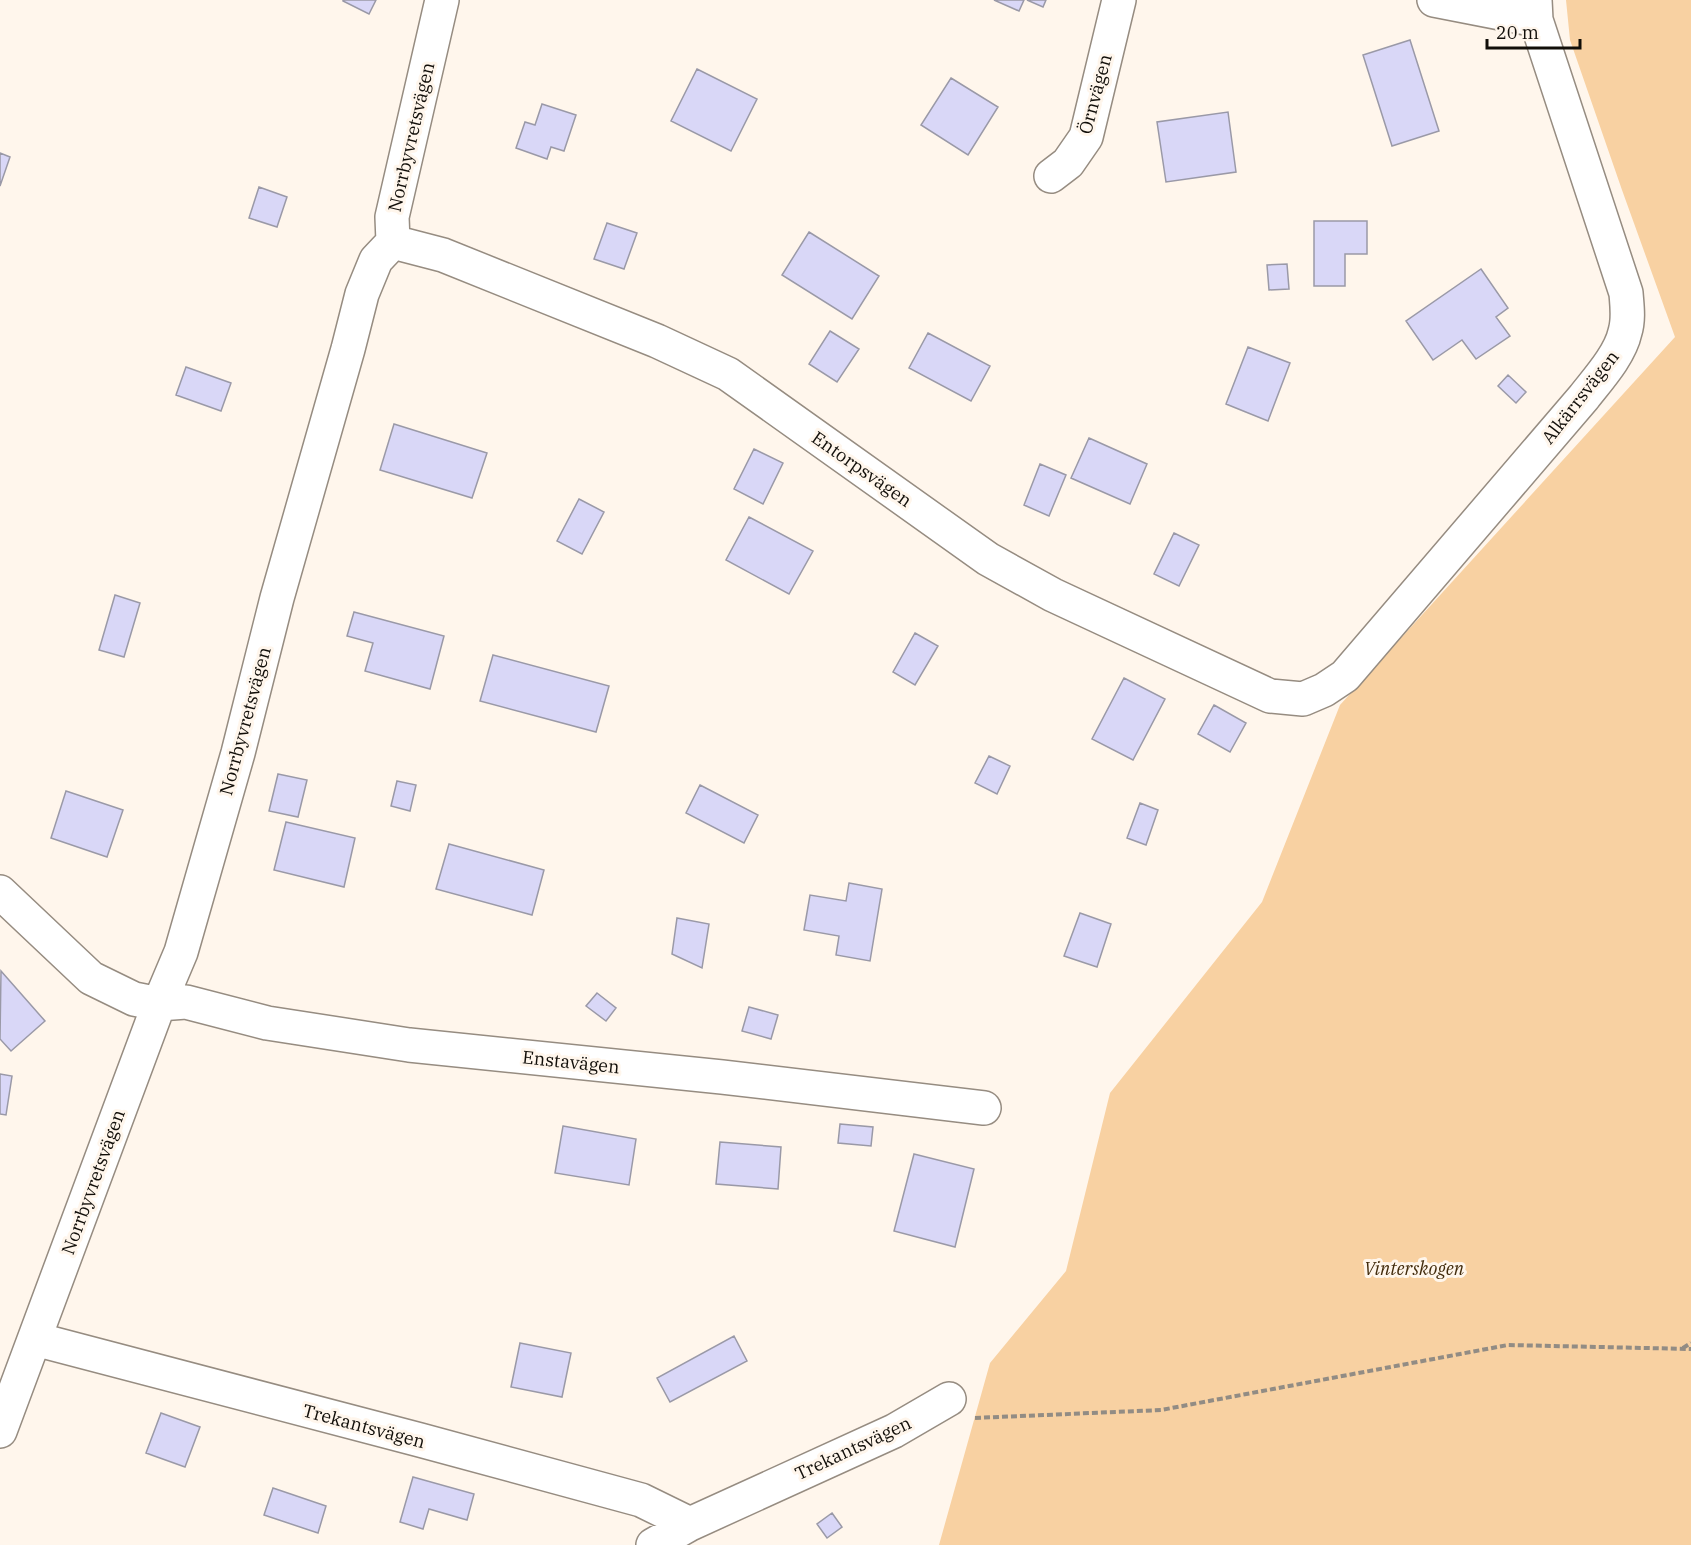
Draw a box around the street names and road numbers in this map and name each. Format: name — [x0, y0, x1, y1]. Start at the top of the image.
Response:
street label: Örnvägen — [1073, 51, 1117, 137]
street label: Norrbyvretsvägen — [383, 60, 439, 214]
street label: Alkärrsvägen — [1536, 346, 1624, 448]
street label: Entorpsvägen — [807, 426, 917, 512]
street label: Norrbyvretsvägen — [214, 644, 276, 798]
street label: Enstavägen — [521, 1045, 621, 1079]
street label: Norrbyvretsvägen — [56, 1106, 130, 1258]
street label: Trekantsvägen — [300, 1399, 428, 1453]
street label: Trekantsvägen — [791, 1411, 915, 1485]

